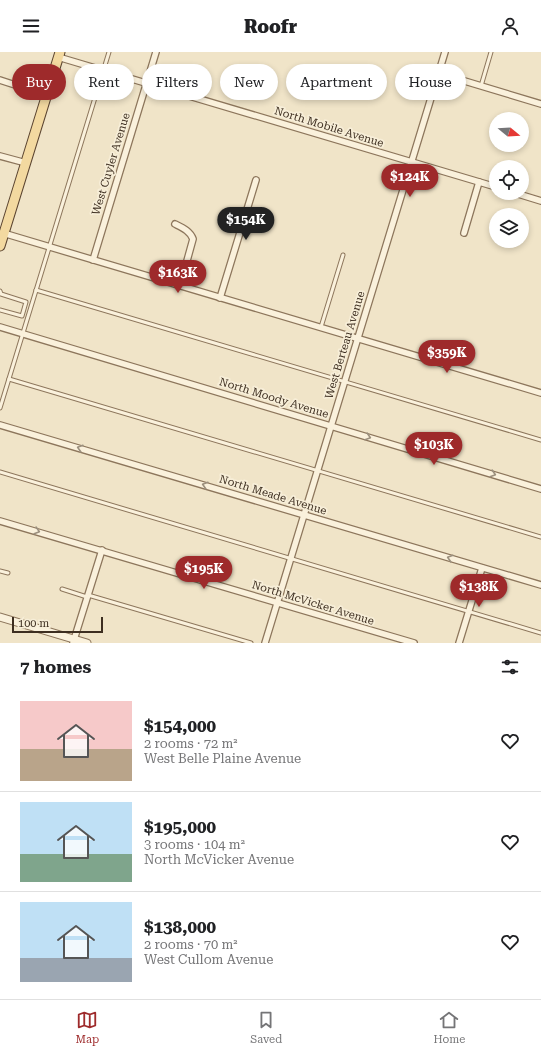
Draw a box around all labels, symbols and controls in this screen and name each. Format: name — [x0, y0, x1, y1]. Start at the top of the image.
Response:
icon: menu — [20, 15, 42, 37]
icon: person — [499, 15, 521, 37]
text: Roofr — [244, 16, 297, 37]
chip: Buy — [12, 64, 66, 100]
chip: Rent — [74, 64, 134, 100]
chip: Filters — [142, 64, 212, 100]
chip: New — [220, 64, 278, 100]
chip: Apartment — [286, 64, 387, 100]
chip: House — [395, 64, 466, 100]
street label: North Mobile Avenue — [273, 104, 385, 150]
street label: West Cuyler Avenue — [89, 111, 133, 217]
north arrow — [489, 112, 529, 152]
map controls — [489, 112, 529, 248]
button: locate — [489, 160, 529, 200]
pin: $124K — [382, 164, 438, 198]
text: $124K — [390, 169, 430, 184]
pin: $154K — [218, 207, 274, 241]
button: layers — [489, 208, 529, 248]
text: $154K — [226, 212, 266, 227]
pin: $163K — [150, 260, 206, 294]
text: $163K — [158, 265, 198, 280]
street label: West Berteau Avenue — [322, 290, 368, 400]
pin: $359K — [419, 340, 475, 374]
text: $359K — [427, 345, 467, 360]
street label: North Moody Avenue — [218, 375, 330, 421]
one-way arrow — [365, 432, 372, 441]
pin: $103K — [406, 432, 462, 466]
text: $103K — [414, 437, 454, 452]
one-way arrow — [77, 444, 84, 453]
one-way arrow — [489, 469, 496, 478]
street label: North Meade Avenue — [218, 472, 328, 518]
one-way arrow — [201, 481, 208, 490]
one-way arrow — [34, 526, 41, 535]
one-way arrow — [447, 554, 454, 563]
pin: $195K — [176, 556, 232, 590]
text: $195K — [184, 561, 224, 576]
pin: $138K — [451, 574, 507, 608]
street label: North McVicker Avenue — [250, 578, 376, 628]
text: $138K — [459, 579, 499, 594]
scale bar — [12, 615, 103, 634]
text: 100 m — [18, 617, 49, 630]
icon: filters — [499, 656, 521, 678]
text: 7 homes — [20, 657, 91, 677]
text: $154,000 — [144, 716, 216, 736]
icon: home — [52, 717, 100, 765]
icon: heart — [499, 730, 521, 752]
text: 2 rooms · 72 m² — [144, 736, 238, 751]
text: West Belle Plaine Avenue — [144, 751, 301, 766]
text: $195,000 — [144, 817, 216, 837]
icon: home — [52, 818, 100, 866]
icon: heart — [499, 831, 521, 853]
text: 3 rooms · 104 m² — [144, 837, 245, 852]
text: North McVicker Avenue — [144, 852, 294, 867]
text: $138,000 — [144, 917, 216, 937]
icon: home — [52, 918, 100, 966]
icon: heart — [499, 931, 521, 953]
text: 2 rooms · 70 m² — [144, 937, 238, 952]
text: West Cullom Avenue — [144, 952, 273, 967]
tab: Map — [76, 1009, 99, 1046]
tab: Saved — [250, 1009, 282, 1046]
tab: Home — [433, 1009, 465, 1046]

